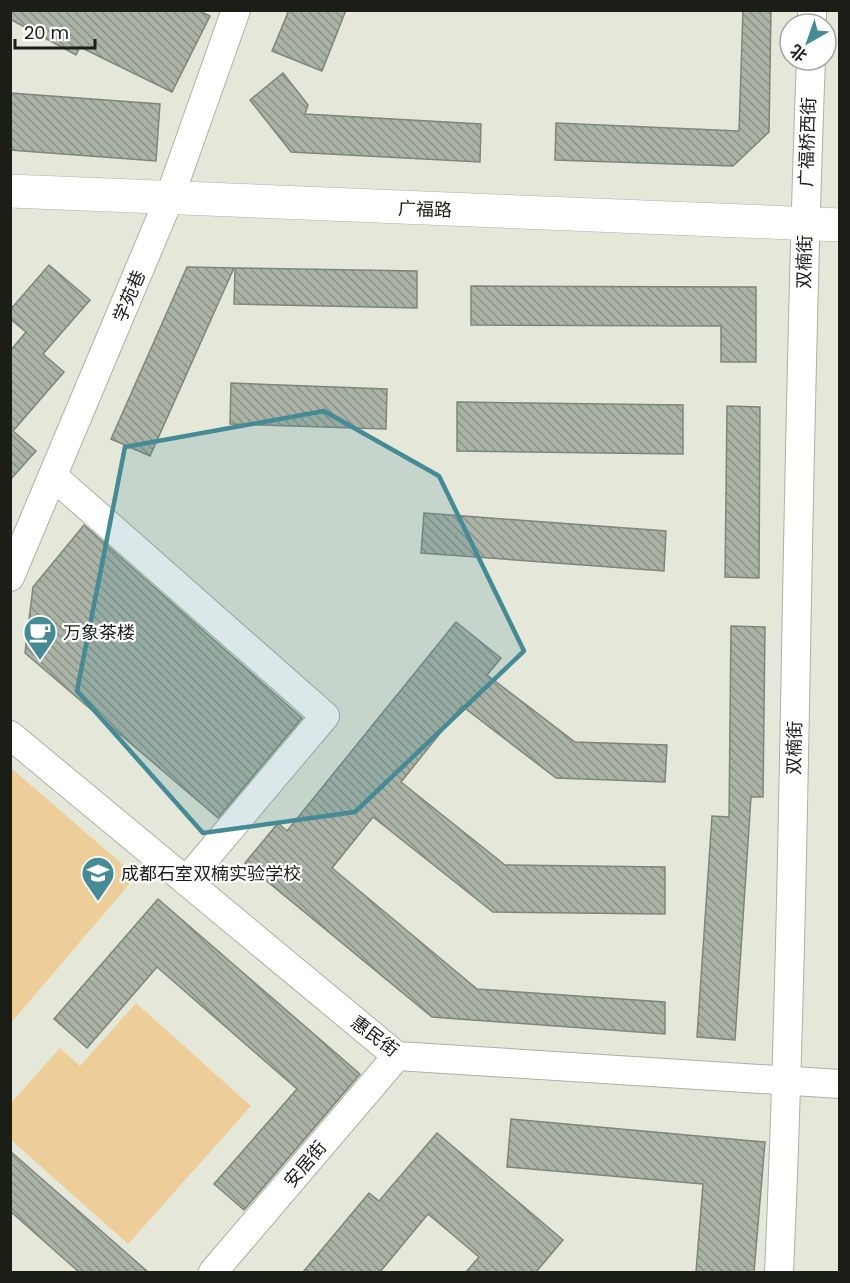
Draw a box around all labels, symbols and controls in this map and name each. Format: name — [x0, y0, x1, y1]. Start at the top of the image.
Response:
scale bar — [15, 12, 94, 50]
north arrow — [778, 12, 838, 72]
text: 20 m — [24, 20, 69, 45]
text: 北 — [785, 39, 812, 67]
street label: 广福桥西街 — [793, 97, 821, 187]
street label: 广福路 — [398, 196, 452, 222]
street label: 双楠街 — [791, 235, 817, 289]
street label: 学苑巷 — [107, 266, 151, 326]
cafe icon: 万象茶楼 — [22, 614, 58, 661]
place label: 万象茶楼 — [63, 620, 135, 645]
street label: 双楠街 — [781, 721, 807, 775]
school or university icon: 成都石室双楠实验学校 — [80, 855, 116, 902]
place label: 成都石室双楠实验学校 — [121, 861, 301, 886]
street label: 惠民街 — [346, 1010, 404, 1062]
street label: 安居街 — [278, 1135, 332, 1193]

